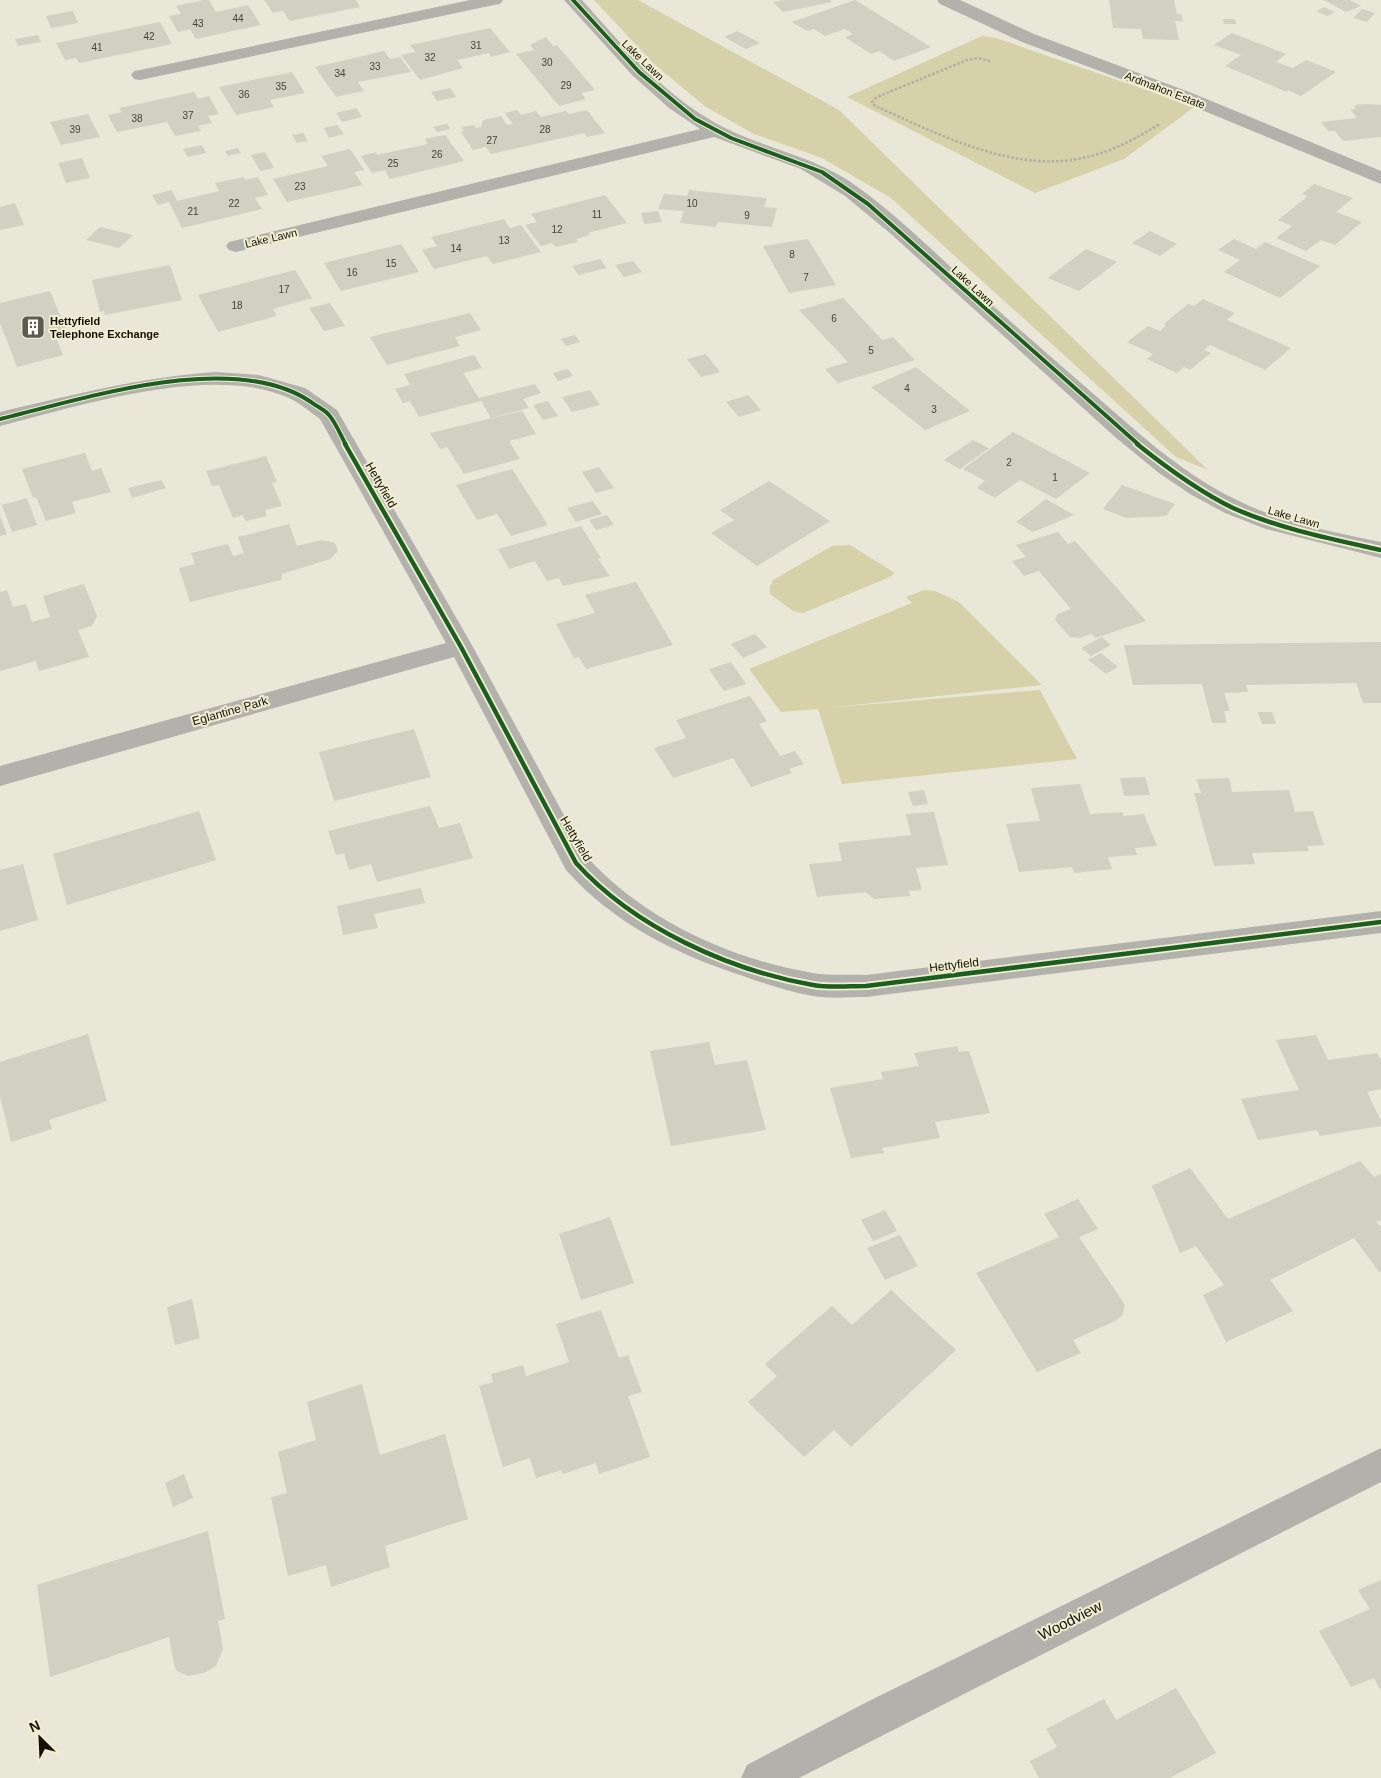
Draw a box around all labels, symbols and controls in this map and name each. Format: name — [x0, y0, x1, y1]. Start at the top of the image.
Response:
house number: 44 — [232, 13, 244, 24]
house number: 43 — [192, 18, 204, 29]
house number: 42 — [143, 31, 155, 42]
street label: Lake Lawn — [620, 37, 666, 83]
house number: 31 — [470, 40, 482, 51]
house number: 41 — [91, 42, 103, 53]
house number: 32 — [424, 52, 436, 63]
house number: 30 — [541, 57, 553, 68]
house number: 33 — [369, 61, 381, 72]
house number: 34 — [334, 68, 346, 79]
street label: Ardmahon Estate — [1123, 69, 1207, 111]
house number: 29 — [560, 80, 572, 91]
house number: 35 — [275, 81, 287, 92]
house number: 36 — [238, 89, 250, 100]
house number: 37 — [182, 110, 194, 121]
house number: 38 — [131, 113, 143, 124]
house number: 39 — [69, 124, 81, 135]
house number: 28 — [539, 124, 551, 135]
house number: 27 — [486, 135, 498, 146]
house number: 26 — [431, 149, 443, 160]
house number: 25 — [387, 158, 399, 169]
house number: 23 — [294, 181, 306, 192]
house number: 22 — [228, 198, 240, 209]
house number: 10 — [686, 198, 698, 209]
house number: 21 — [187, 206, 199, 217]
house number: 11 — [592, 209, 603, 220]
house number: 9 — [744, 210, 750, 221]
house number: 12 — [551, 224, 563, 235]
street label: Lake Lawn — [244, 226, 298, 250]
house number: 13 — [498, 235, 510, 246]
house number: 14 — [450, 243, 462, 254]
house number: 8 — [789, 249, 795, 260]
house number: 15 — [385, 258, 397, 269]
street label: Lake Lawn — [949, 263, 997, 309]
house number: 16 — [346, 267, 358, 278]
house number: 7 — [803, 272, 809, 283]
house number: 17 — [278, 284, 290, 295]
house number: 18 — [231, 300, 243, 311]
house number: 6 — [831, 313, 837, 324]
building icon: Hettyfield Telephone Exchange — [20, 314, 46, 340]
place label: Hettyfield Telephone Exchange — [50, 315, 159, 340]
house number: 5 — [868, 345, 874, 356]
house number: 4 — [904, 383, 910, 394]
house number: 3 — [931, 404, 937, 415]
house number: 2 — [1006, 457, 1012, 468]
street label: Hettyfield — [362, 460, 400, 510]
house number: 1 — [1052, 472, 1058, 483]
street label: Lake Lawn — [1267, 504, 1321, 530]
street label: Eglantine Park — [191, 693, 270, 728]
street label: Hettyfield — [557, 814, 595, 864]
street label: Hettyfield — [928, 955, 980, 975]
street label: Woodview — [1035, 1597, 1105, 1643]
north arrow — [15, 1713, 65, 1763]
text: N — [27, 1717, 43, 1735]

